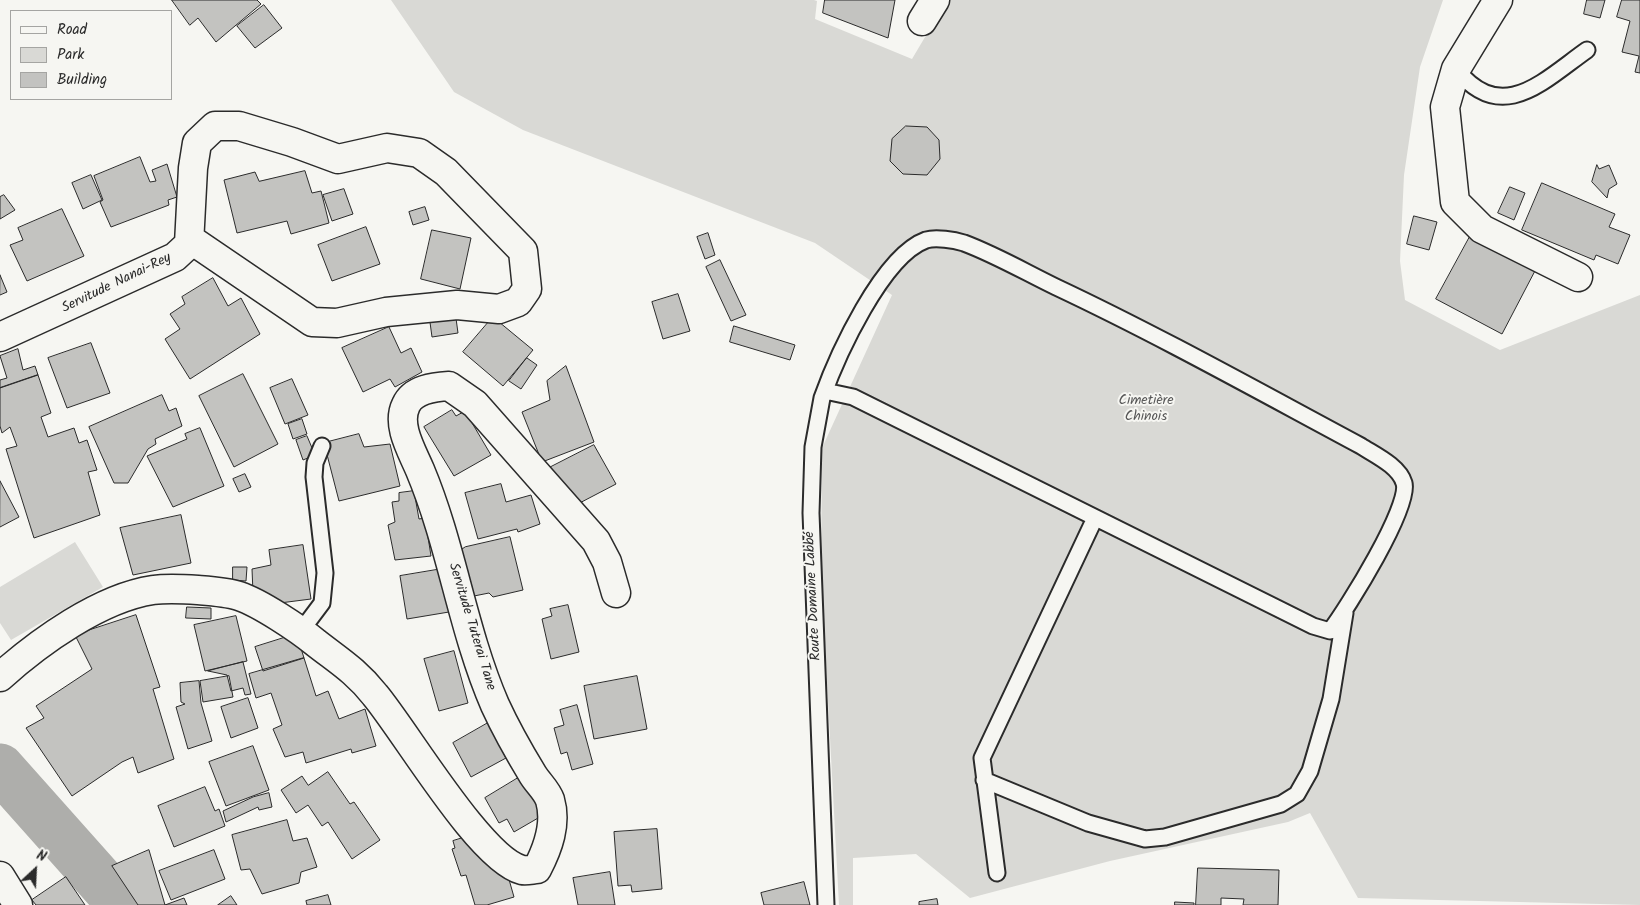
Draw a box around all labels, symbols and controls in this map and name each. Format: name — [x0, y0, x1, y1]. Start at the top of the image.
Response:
legend — [10, 10, 172, 100]
text: Road — [57, 18, 87, 42]
text: Park — [57, 43, 84, 67]
text: Building — [57, 68, 107, 92]
street label: Servitude Nanai-Rey — [60, 250, 174, 318]
park label: Cimetière Chinois — [1119, 394, 1173, 427]
street label: Route Domaine Labbé — [802, 531, 826, 661]
street label: Servitude Tuterai Tane — [444, 561, 498, 693]
north arrow — [10, 845, 60, 895]
text: N — [33, 845, 50, 868]

